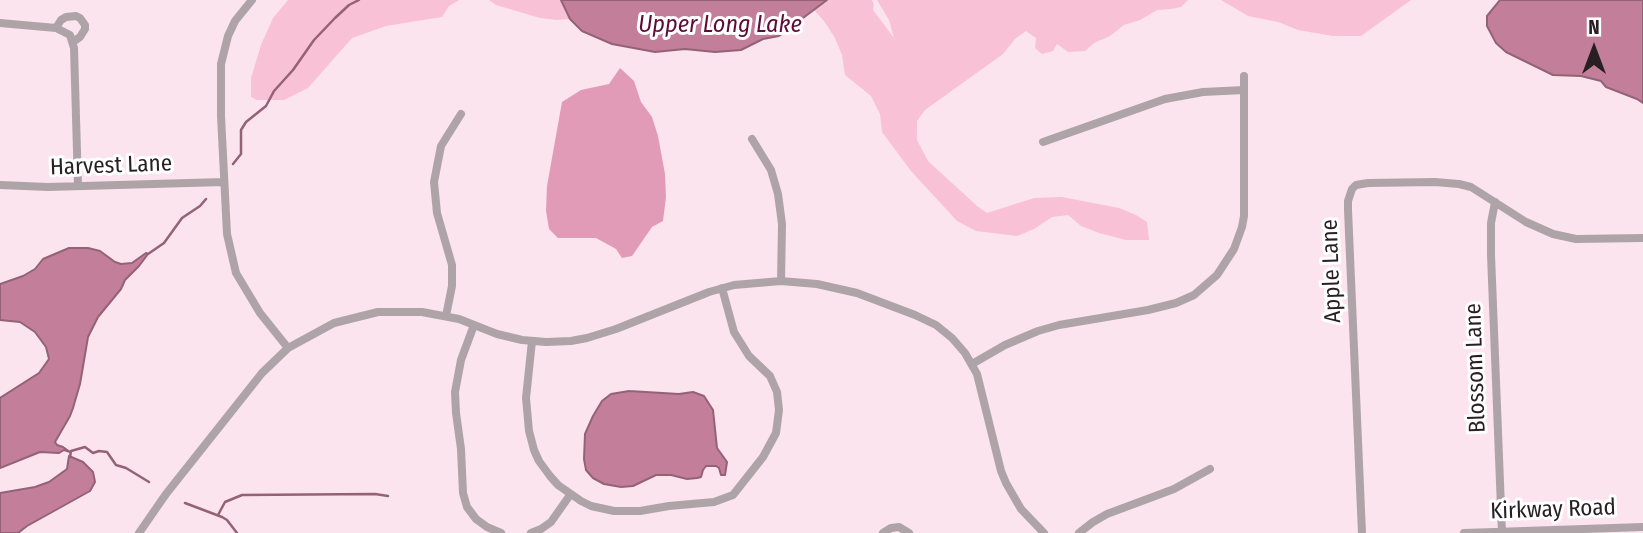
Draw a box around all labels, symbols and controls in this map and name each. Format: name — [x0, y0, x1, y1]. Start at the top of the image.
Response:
water label: Upper Long Lake — [638, 11, 802, 39]
north arrow — [1559, 14, 1629, 84]
text: N — [1588, 16, 1600, 39]
street label: Harvest Lane — [49, 150, 173, 182]
street label: Apple Lane — [1316, 219, 1348, 323]
street label: Blossom Lane — [1460, 303, 1492, 433]
street label: Kirkway Road — [1490, 494, 1616, 526]

